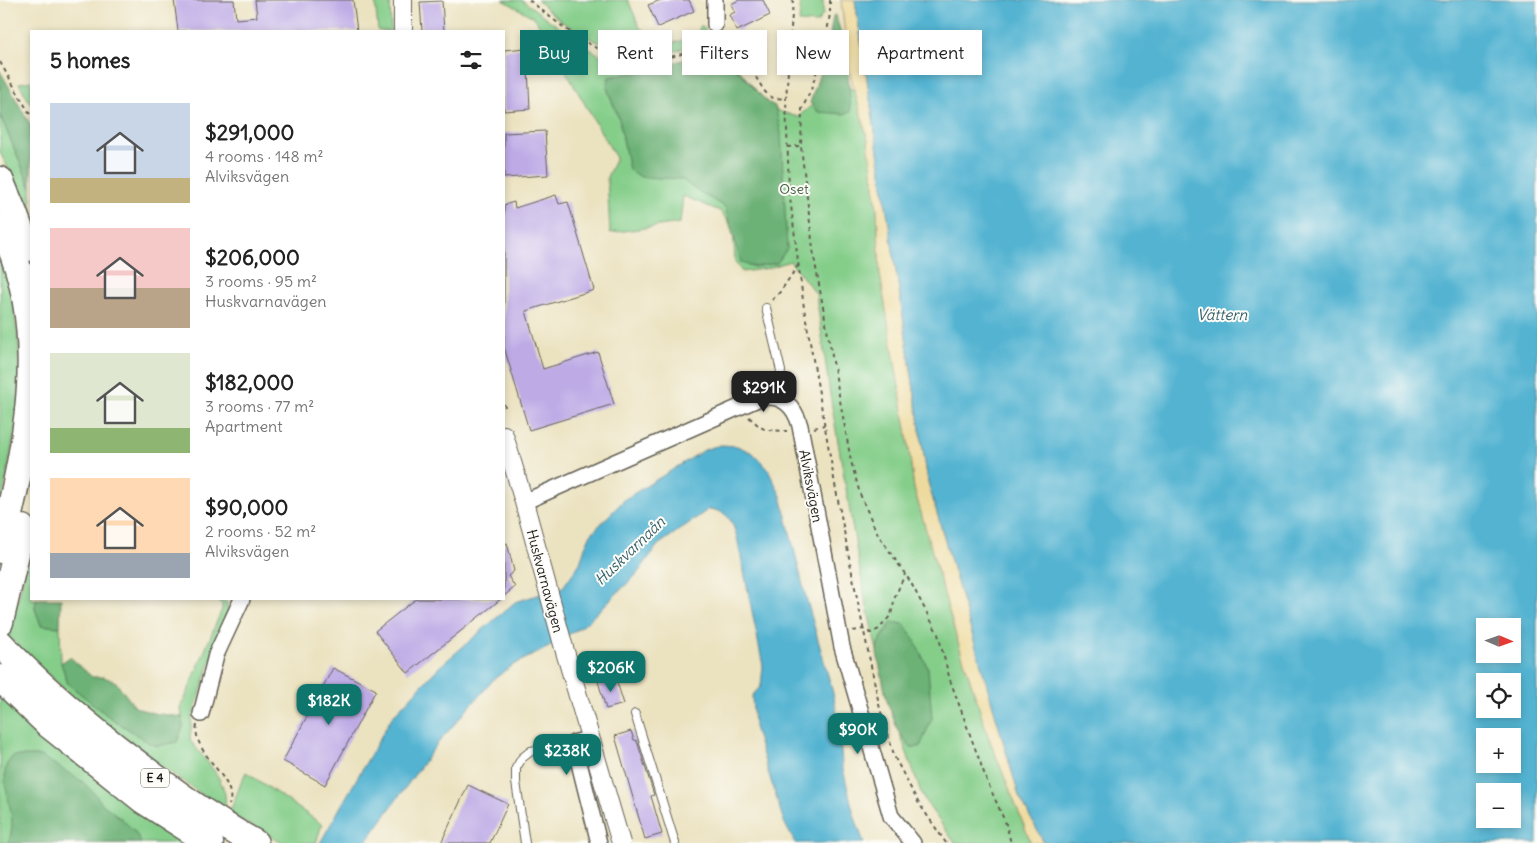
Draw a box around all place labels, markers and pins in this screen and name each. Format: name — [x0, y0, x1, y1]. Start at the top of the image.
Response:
pin: $291K — [729, 370, 799, 413]
pin: $206K — [576, 650, 646, 693]
pin: $182K — [294, 684, 364, 726]
pin: $90K — [828, 712, 888, 755]
pin: $238K — [532, 734, 602, 776]

